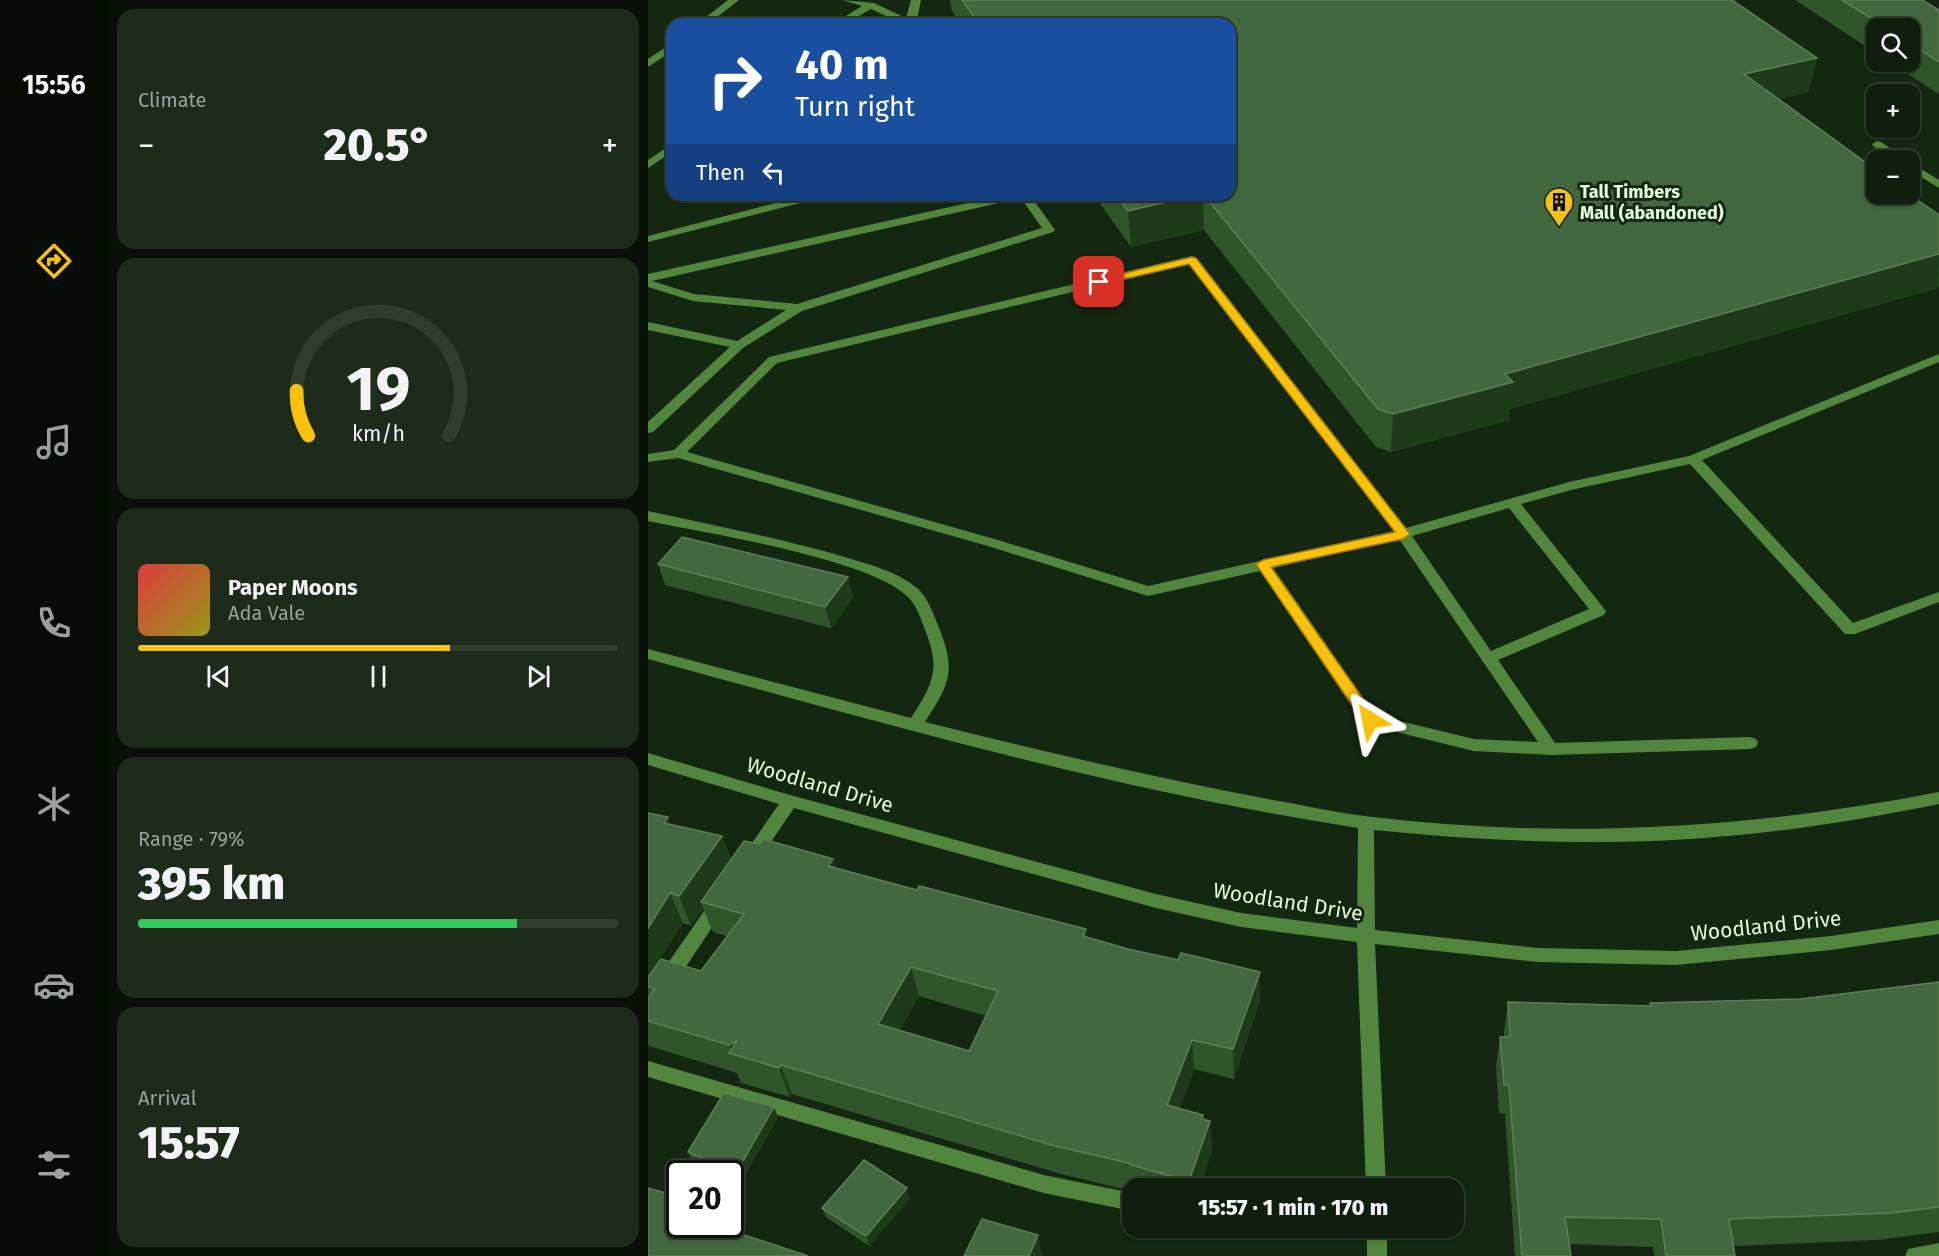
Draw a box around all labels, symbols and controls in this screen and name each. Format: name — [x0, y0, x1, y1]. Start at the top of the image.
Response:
map controls — [1866, 18, 1920, 204]
button: search — [1866, 18, 1920, 72]
text: 40 m — [795, 40, 889, 90]
icon: right — [696, 42, 774, 120]
text: 15:56 — [22, 69, 86, 101]
button: + — [1866, 84, 1920, 138]
text: Climate — [138, 88, 206, 112]
text: Turn right — [795, 91, 915, 123]
text: 20.5° — [323, 118, 433, 172]
text: − — [138, 126, 155, 166]
text: + — [602, 126, 618, 166]
button: − — [1866, 150, 1920, 204]
icon: left — [757, 156, 790, 189]
text: Then — [696, 159, 745, 186]
place label: Tall Timbers Mall (abandoned) — [1580, 181, 1724, 224]
building icon: Tall Timbers Mall (abandoned) — [1543, 186, 1575, 228]
icon: directions — [33, 240, 75, 282]
pin — [1073, 256, 1124, 307]
icon: arrive — [1082, 265, 1115, 298]
text: 19 — [346, 352, 410, 427]
icon: music — [33, 421, 75, 463]
text: km/h — [351, 421, 405, 447]
text: Paper Moons — [228, 574, 358, 601]
text: Ada Vale — [228, 601, 305, 625]
icon: phone — [33, 602, 75, 644]
icon: previous — [202, 660, 235, 693]
icon: pause — [362, 660, 395, 693]
icon: next — [522, 660, 555, 693]
position arrow — [1338, 688, 1402, 752]
street label: Woodland Drive — [744, 752, 896, 818]
icon: climate — [33, 783, 75, 825]
text: Range · 79% — [138, 827, 244, 851]
text: 395 km — [138, 857, 285, 911]
street label: Woodland Drive — [1211, 877, 1365, 927]
street label: Woodland Drive — [1689, 905, 1843, 947]
icon: car — [33, 964, 75, 1006]
text: Arrival — [138, 1086, 197, 1110]
text: 15:57 — [138, 1116, 240, 1170]
icon: filters — [33, 1144, 75, 1186]
speed limit sign: 20 — [666, 1160, 744, 1238]
text: 15:57 · 1 min · 170 m — [1198, 1194, 1388, 1221]

